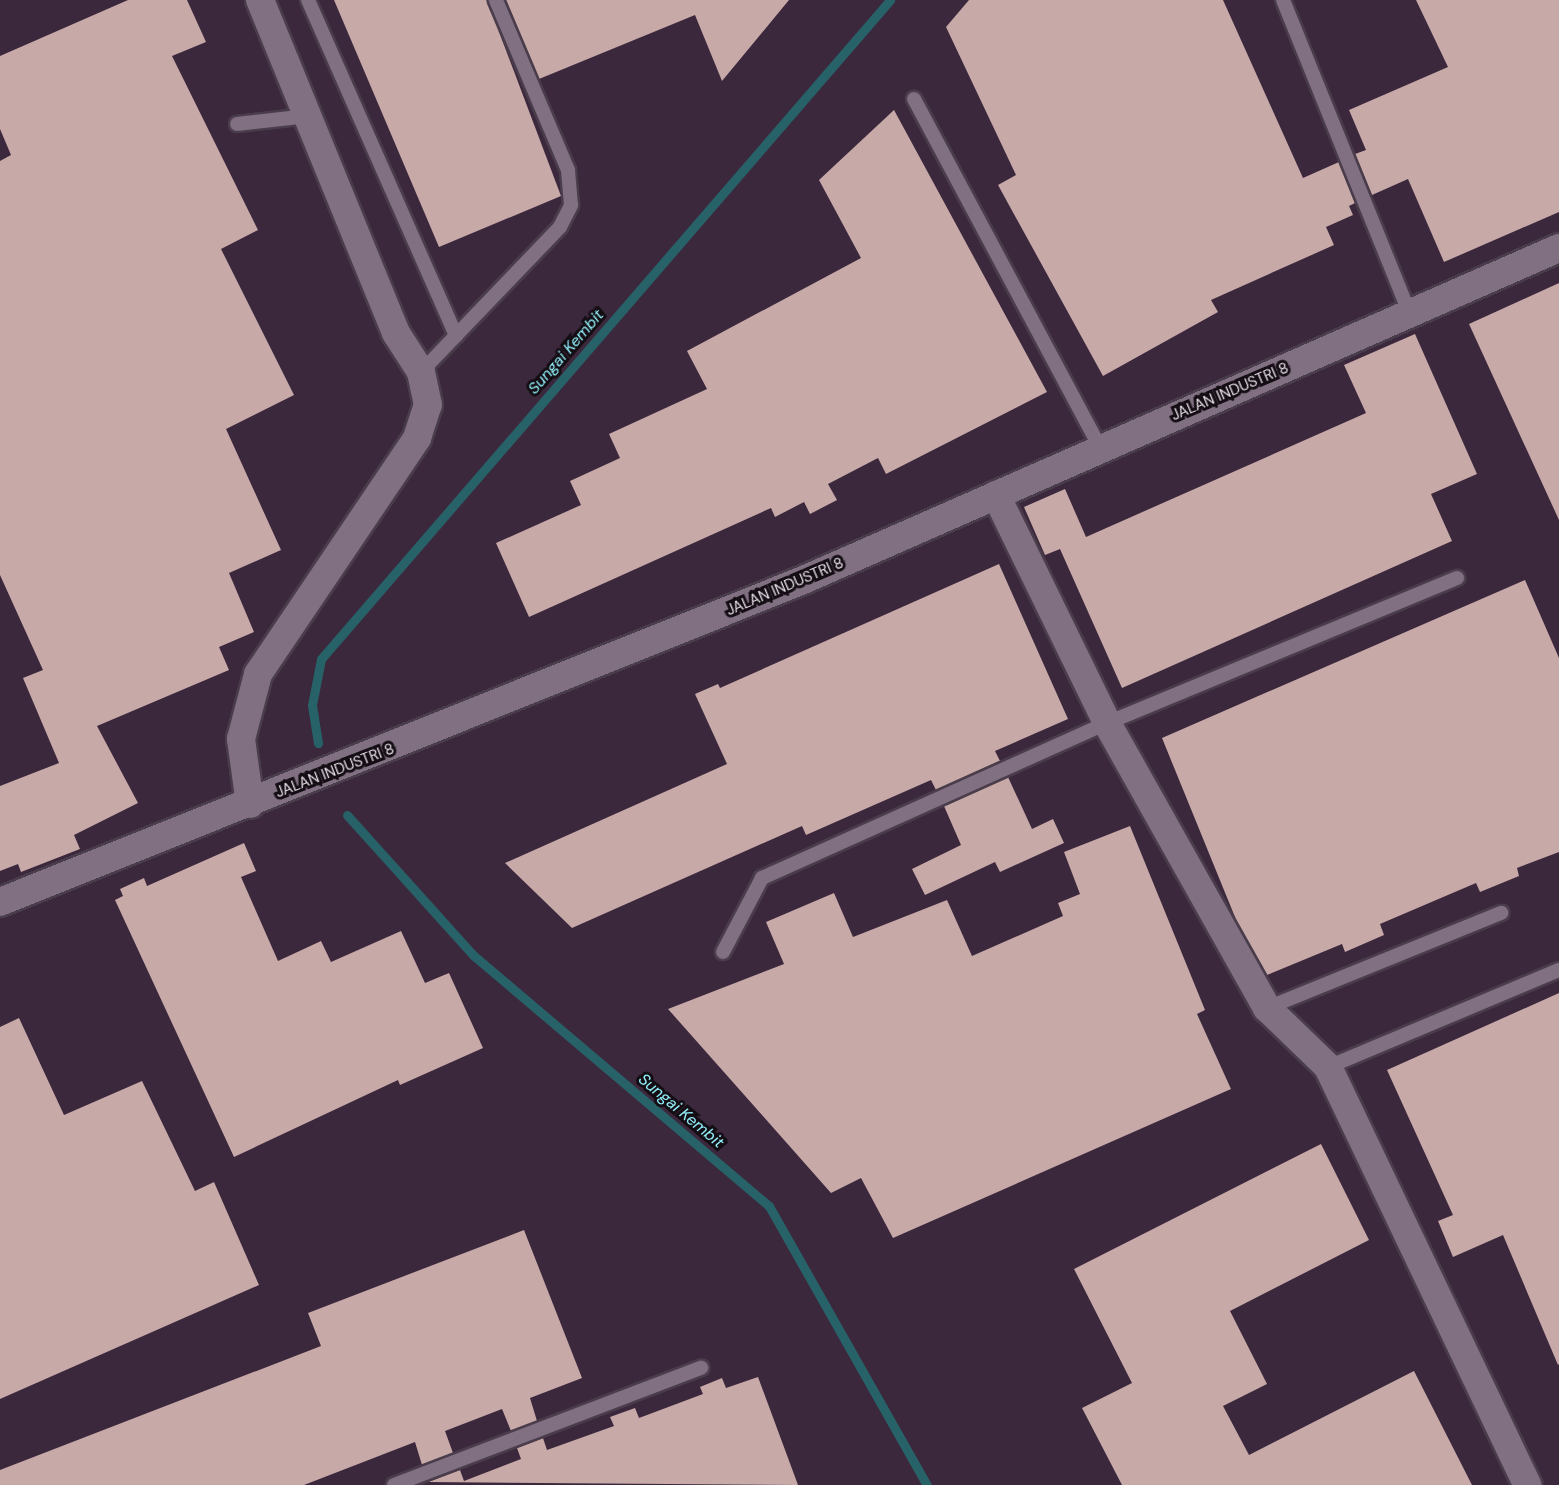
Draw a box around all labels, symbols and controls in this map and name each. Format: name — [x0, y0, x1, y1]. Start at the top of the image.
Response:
water label: Sungai Kembit — [524, 306, 608, 398]
street label: JALAN INDUSTRI 8 — [1169, 359, 1291, 425]
street label: JALAN INDUSTRI 8 — [724, 554, 846, 620]
street label: JALAN INDUSTRI 8 — [273, 740, 397, 802]
water label: Sungai Kembit — [634, 1070, 728, 1152]

